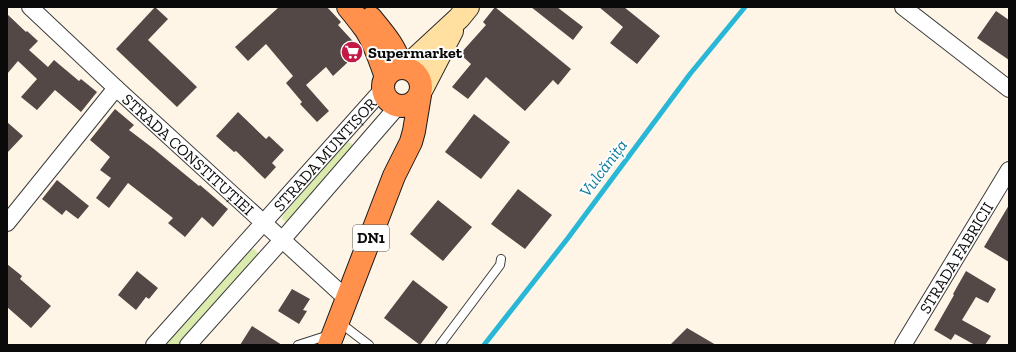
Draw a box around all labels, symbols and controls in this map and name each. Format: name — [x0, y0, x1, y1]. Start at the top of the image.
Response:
supermarket icon: Supermarket — [339, 39, 365, 65]
place label: Supermarket — [368, 43, 463, 62]
street label: STRADA CONSTITUȚIEI — [119, 89, 258, 219]
street label: STRADA MUNTIȘOR — [269, 94, 380, 215]
water label: Vulcănița — [575, 135, 631, 201]
street label: STRADA FABRICII — [915, 199, 997, 317]
road number: DN1 — [353, 225, 389, 251]

